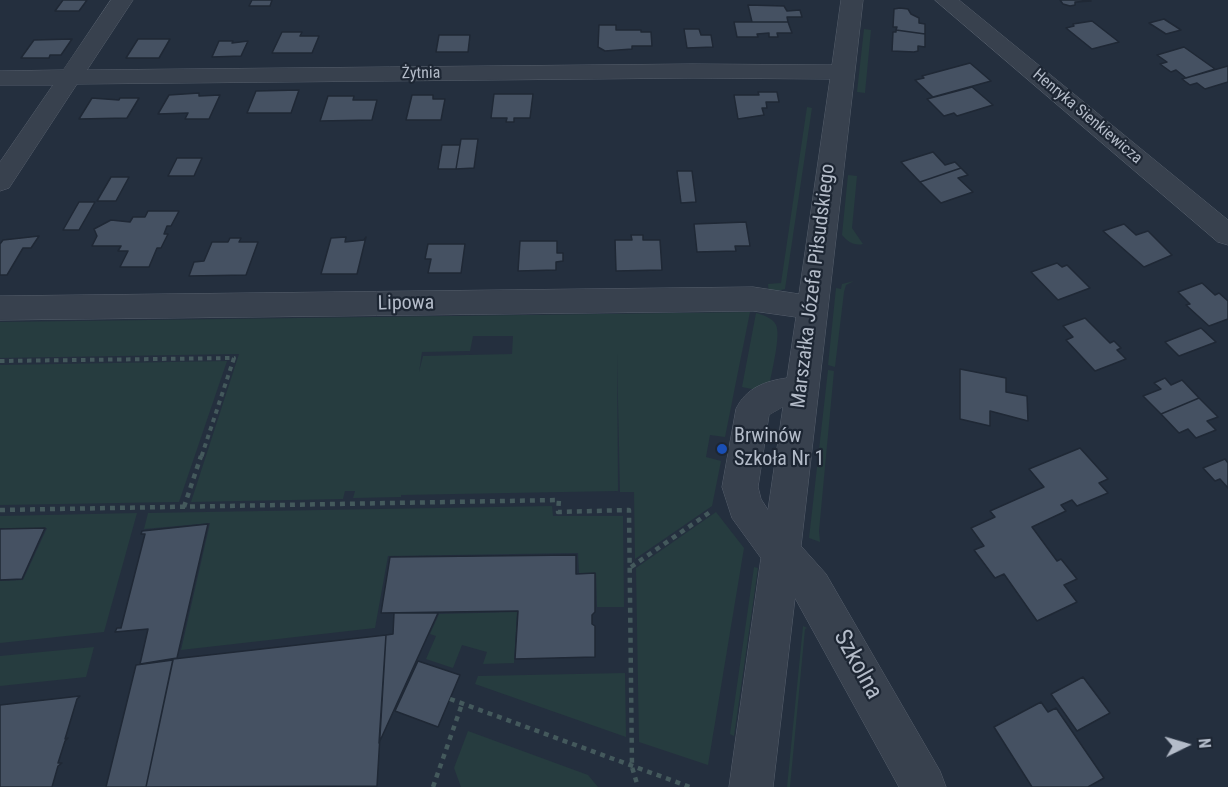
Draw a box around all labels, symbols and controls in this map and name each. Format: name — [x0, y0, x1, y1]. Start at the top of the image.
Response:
street label: Żytnia — [402, 64, 440, 84]
street label: Henryka Sienkiewicza — [1028, 66, 1146, 168]
street label: Marszałka Józefa Piłsudskiego — [787, 163, 841, 409]
street label: Lipowa — [378, 292, 434, 316]
place label: Brwinów Szkoła Nr 1 — [734, 425, 824, 472]
marker: Brwinów Szkoła Nr 1 — [715, 442, 729, 456]
street label: Szkolna — [826, 625, 888, 705]
north arrow — [1156, 715, 1216, 775]
text: N — [1195, 738, 1214, 749]

